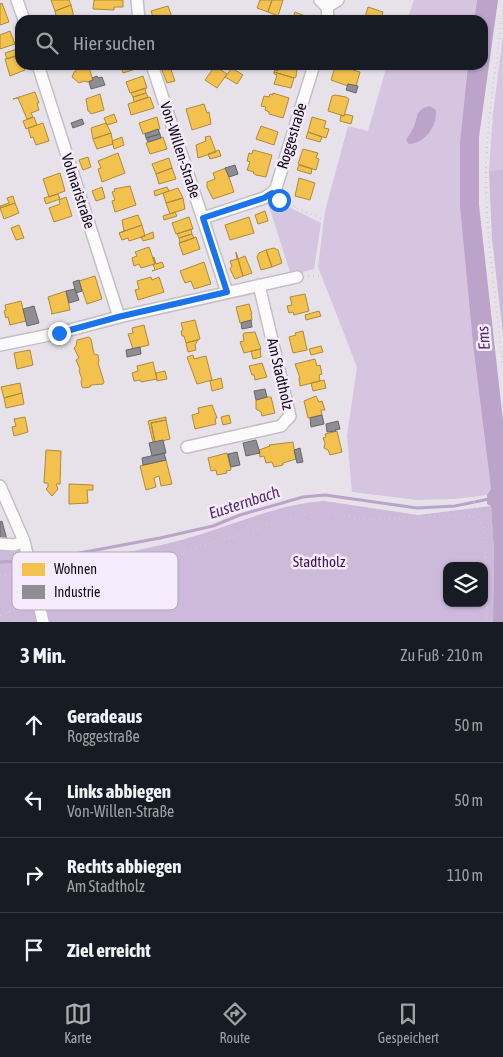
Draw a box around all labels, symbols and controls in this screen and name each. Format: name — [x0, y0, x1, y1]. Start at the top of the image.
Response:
search box — [15, 15, 488, 70]
icon: search — [33, 29, 61, 57]
text: Hier suchen — [73, 32, 155, 54]
street label: Von-Willen-Straße — [157, 99, 204, 200]
street label: Roggestraße — [273, 101, 310, 171]
street label: Volmaristraße — [58, 151, 99, 231]
route start — [268, 189, 291, 212]
route end — [48, 322, 71, 345]
water label: Ems — [473, 325, 493, 351]
street label: Am Stadtholz — [264, 336, 297, 412]
water label: Eusternbach — [206, 482, 282, 522]
legend — [12, 552, 178, 610]
park label: Stadtholz — [293, 553, 346, 570]
text: Wohnen — [54, 561, 97, 577]
map controls — [443, 562, 488, 607]
button: layers — [443, 562, 488, 607]
text: Industrie — [54, 584, 100, 600]
text: 3 Min. — [20, 643, 66, 667]
text: Zu Fuß · 210 m — [400, 646, 483, 664]
text: Geradeaus — [67, 705, 142, 727]
icon: ahead — [20, 711, 48, 739]
text: 50 m — [454, 716, 483, 734]
text: Roggestraße — [67, 727, 140, 745]
text: Links abbiegen — [67, 780, 171, 802]
icon: left — [20, 786, 48, 814]
text: 50 m — [454, 791, 483, 809]
text: Von-Willen-Straße — [67, 802, 174, 820]
text: Rechts abbiegen — [67, 855, 182, 877]
icon: right — [20, 861, 48, 889]
text: 110 m — [447, 866, 483, 884]
text: Am Stadtholz — [67, 877, 145, 895]
icon: arrive — [20, 936, 48, 964]
text: Ziel erreicht — [67, 939, 151, 961]
tab: Karte — [64, 1000, 92, 1046]
tab: Route — [220, 1000, 250, 1046]
tab: Gespeichert — [378, 1000, 439, 1046]

